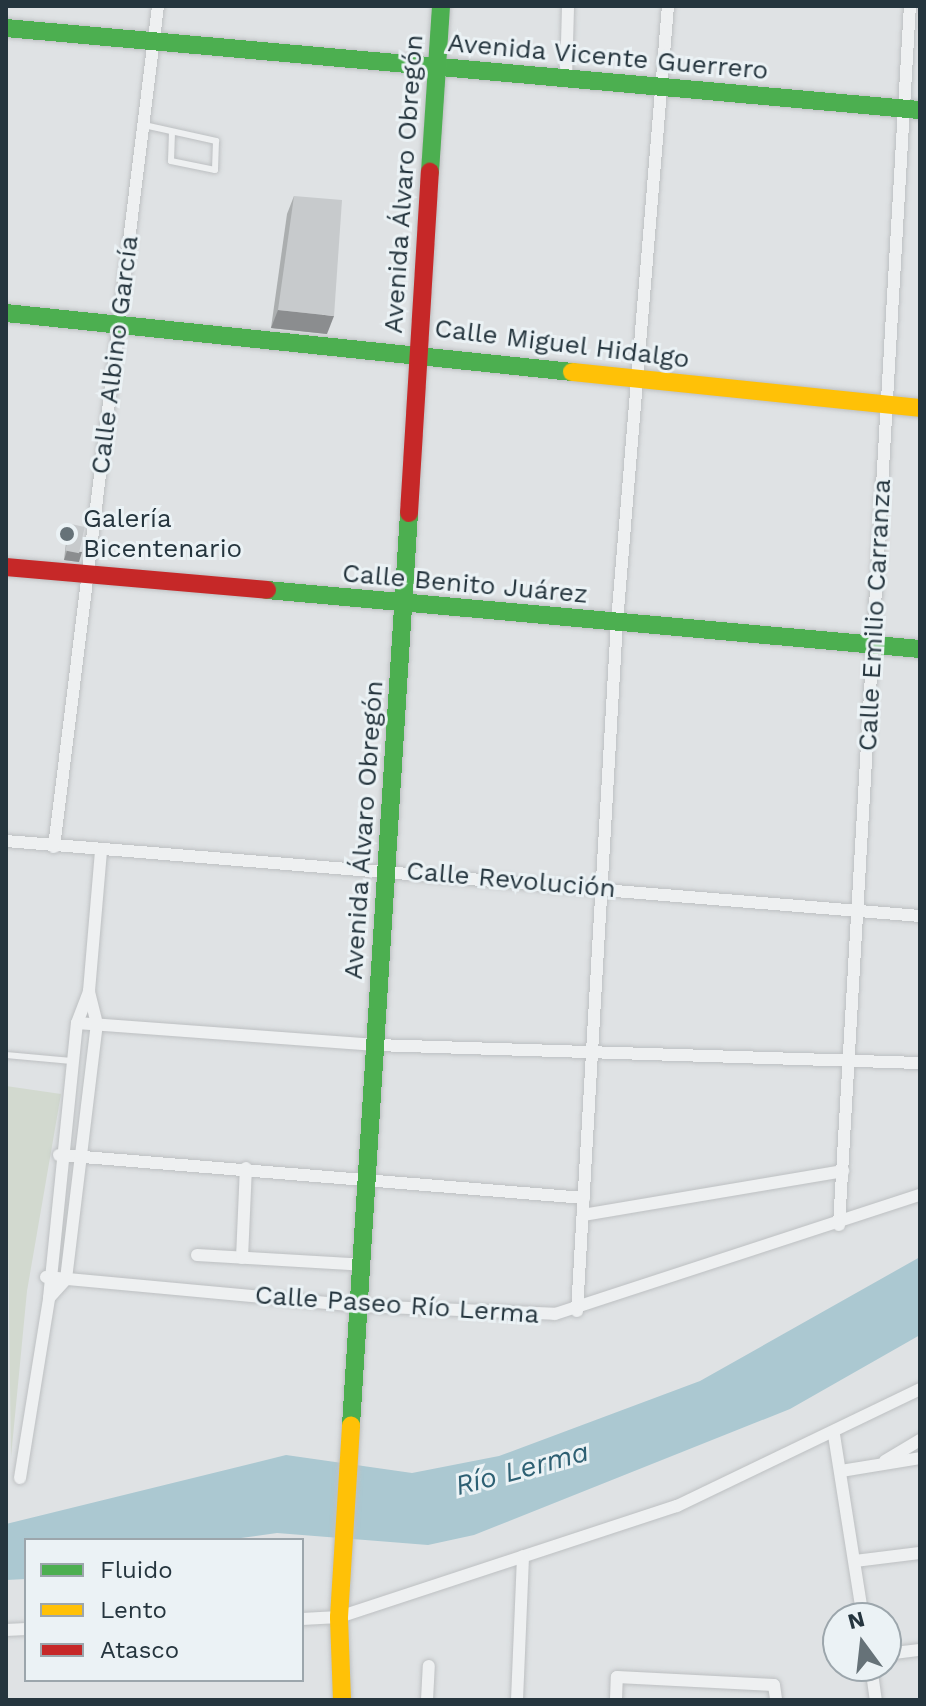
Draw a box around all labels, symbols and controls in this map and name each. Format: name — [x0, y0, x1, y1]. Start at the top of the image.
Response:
street label: Avenida Vicente Guerrero — [446, 27, 770, 87]
street label: Avenida Álvaro Obregón — [378, 33, 430, 335]
street label: Calle Albino García — [85, 233, 145, 477]
street label: Calle Miguel Hidalgo — [432, 313, 692, 375]
street label: Calle Emilio Carranza — [852, 478, 898, 752]
place label: Galería Bicentenario — [83, 503, 242, 564]
marker: Galería Bicentenario — [58, 525, 76, 543]
street label: Calle Benito Juárez — [341, 558, 589, 610]
street label: Avenida Álvaro Obregón — [338, 679, 390, 981]
street label: Calle Revolución — [405, 855, 617, 905]
street label: Calle Paseo Río Lerma — [254, 1280, 540, 1330]
water label: Río Lerma — [451, 1435, 593, 1503]
legend — [24, 1538, 304, 1682]
text: Fluido — [100, 1556, 173, 1584]
text: Lento — [100, 1596, 167, 1624]
north arrow — [822, 1602, 902, 1682]
text: N — [845, 1606, 867, 1634]
text: Atasco — [100, 1636, 179, 1664]

